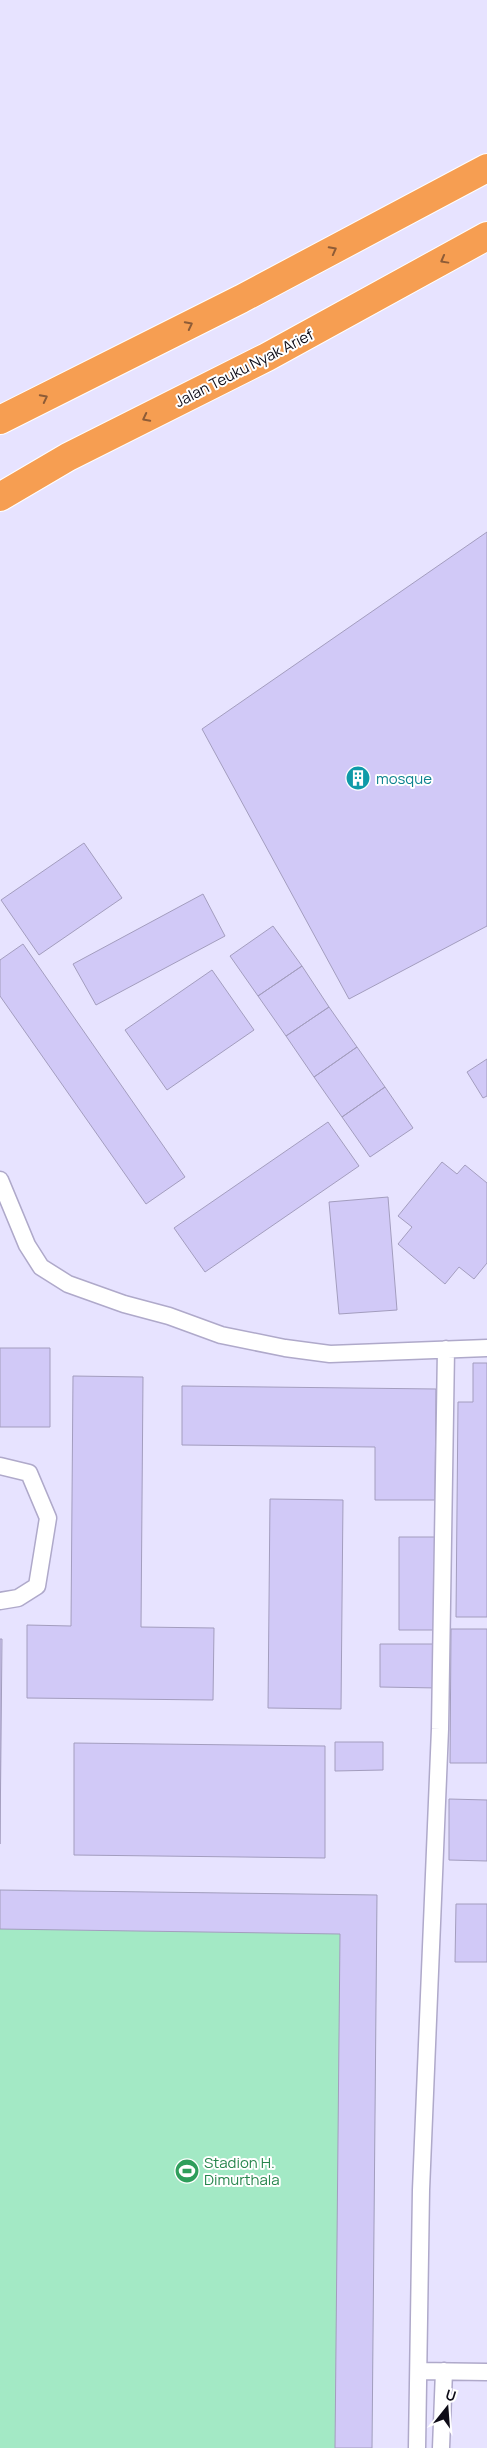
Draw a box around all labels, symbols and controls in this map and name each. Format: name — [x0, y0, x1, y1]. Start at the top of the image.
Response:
one-way arrow — [327, 246, 336, 256]
one-way arrow — [441, 254, 450, 264]
one-way arrow — [183, 321, 192, 331]
street label: Jalan Teuku Nyak Arief — [171, 324, 318, 412]
one-way arrow — [38, 394, 47, 404]
one-way arrow — [142, 412, 151, 422]
building icon: mosque — [345, 765, 371, 791]
place label: mosque — [376, 768, 432, 789]
place label: Stadion H. Dimurthala — [204, 2152, 280, 2190]
sports icon: Stadion H. Dimurthala — [174, 2158, 200, 2184]
north arrow — [422, 2383, 472, 2433]
text: U — [443, 2385, 459, 2406]

